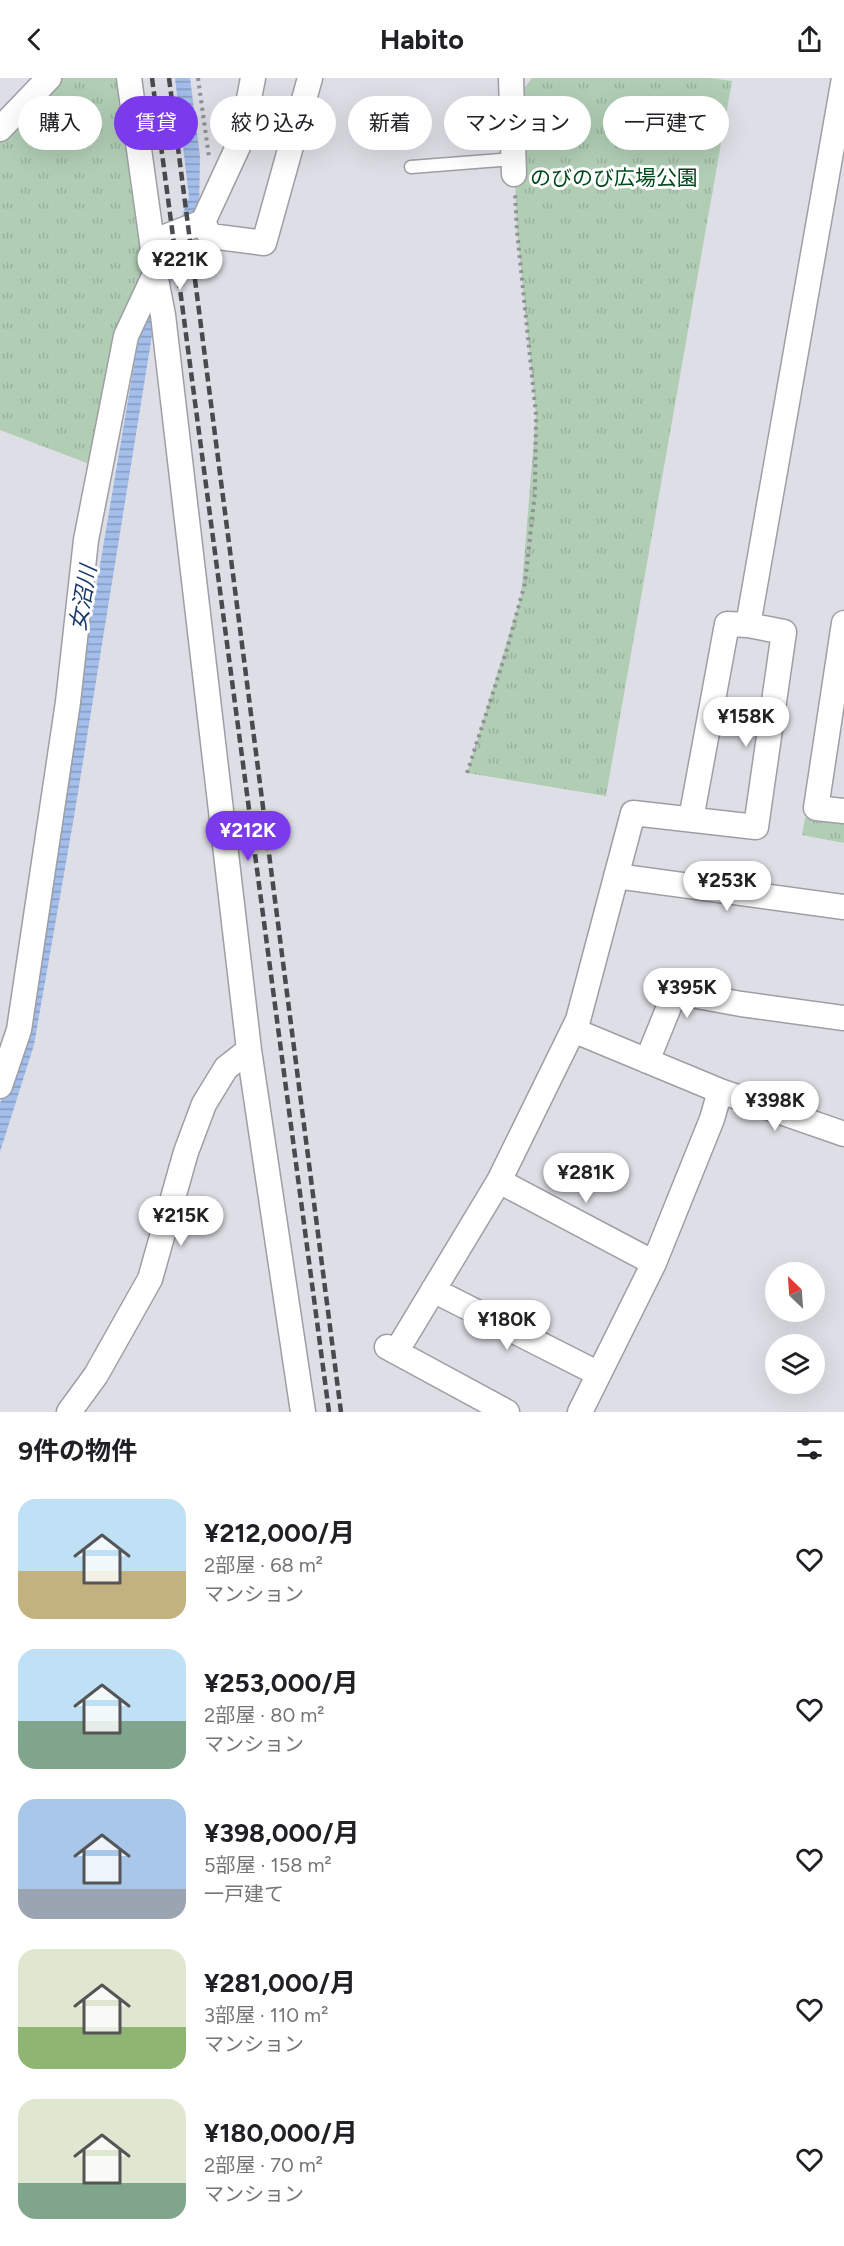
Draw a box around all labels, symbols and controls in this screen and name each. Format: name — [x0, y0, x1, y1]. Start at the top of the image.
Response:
icon: back — [18, 23, 51, 56]
text: Habito — [380, 23, 464, 56]
icon: share — [793, 23, 826, 56]
chip: 購入 — [18, 96, 102, 150]
chip: 賃貸 — [114, 96, 198, 150]
chip: 絞り込み — [210, 96, 336, 150]
chip: 新着 — [348, 96, 432, 150]
chip: マンション — [444, 96, 591, 150]
chip: 一戸建て — [603, 96, 729, 150]
park label: のびのび広場公園 — [530, 165, 698, 190]
pin: ¥221K — [138, 240, 222, 291]
text: ¥221K — [152, 247, 208, 271]
water label: 女沼川 — [64, 561, 102, 633]
pin: ¥158K — [704, 697, 788, 748]
text: ¥158K — [717, 704, 775, 728]
pin: ¥212K — [206, 811, 290, 862]
text: ¥212K — [220, 818, 276, 842]
pin: ¥253K — [685, 861, 769, 912]
text: ¥253K — [697, 868, 757, 892]
pin: ¥395K — [645, 968, 729, 1019]
text: ¥395K — [657, 975, 717, 999]
pin: ¥398K — [733, 1081, 817, 1132]
text: ¥398K — [745, 1088, 805, 1112]
pin: ¥281K — [544, 1153, 628, 1204]
text: ¥281K — [557, 1160, 615, 1184]
pin: ¥215K — [139, 1196, 223, 1247]
text: ¥215K — [153, 1203, 209, 1227]
north arrow — [765, 1262, 825, 1322]
map controls — [765, 1262, 825, 1394]
pin: ¥180K — [465, 1300, 549, 1351]
text: ¥180K — [478, 1307, 536, 1331]
button: layers — [765, 1334, 825, 1394]
icon: filters — [793, 1432, 826, 1465]
text: 9件の物件 — [18, 1435, 137, 1467]
text: ¥212,000/月 — [204, 1517, 355, 1549]
icon: home — [66, 1523, 138, 1595]
icon: heart — [793, 1543, 826, 1576]
text: 2部屋 · 68 m² — [204, 1553, 323, 1577]
text: マンション — [204, 1582, 304, 1606]
text: ¥253,000/月 — [204, 1667, 359, 1699]
icon: home — [66, 1673, 138, 1745]
icon: heart — [793, 1693, 826, 1726]
text: 2部屋 · 80 m² — [204, 1703, 324, 1727]
text: マンション — [204, 1732, 304, 1756]
text: ¥398,000/月 — [204, 1817, 359, 1849]
icon: home — [66, 1823, 138, 1895]
icon: heart — [793, 1843, 826, 1876]
text: 5部屋 · 158 m² — [204, 1853, 332, 1877]
text: 一戸建て — [204, 1882, 284, 1906]
text: ¥281,000/月 — [204, 1967, 356, 1999]
icon: home — [66, 1973, 138, 2045]
icon: heart — [793, 1993, 826, 2026]
text: 3部屋 · 110 m² — [204, 2003, 328, 2027]
text: マンション — [204, 2032, 304, 2056]
text: ¥180,000/月 — [204, 2117, 358, 2149]
icon: home — [66, 2123, 138, 2195]
icon: heart — [793, 2143, 826, 2176]
text: 2部屋 · 70 m² — [204, 2153, 323, 2177]
text: マンション — [204, 2182, 304, 2206]

